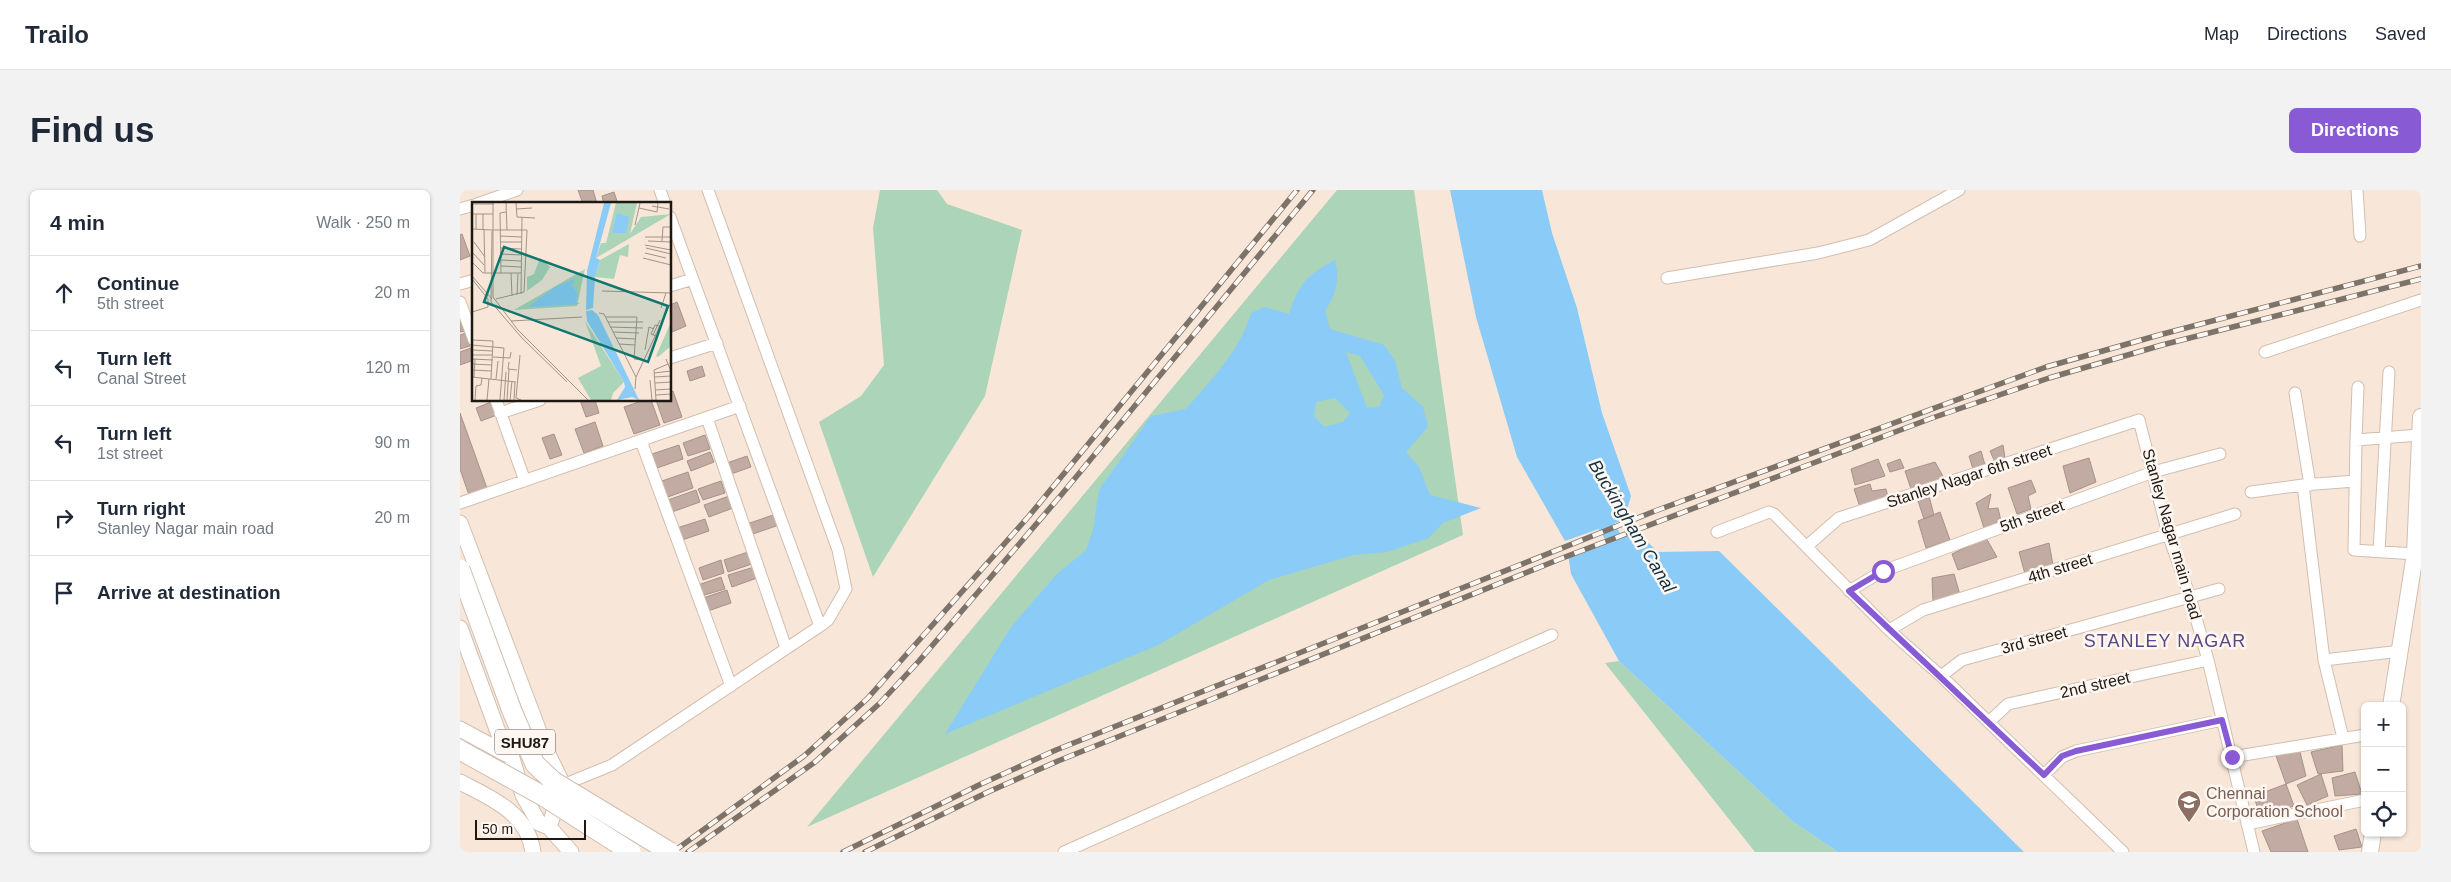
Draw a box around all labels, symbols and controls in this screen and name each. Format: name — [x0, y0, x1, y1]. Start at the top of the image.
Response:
text: Trailo — [25, 21, 89, 48]
text: Map — [2204, 24, 2239, 44]
text: Directions — [2267, 24, 2347, 44]
text: Saved — [2375, 24, 2426, 44]
button: Directions — [2289, 108, 2421, 153]
text: Find us — [30, 110, 154, 149]
inset map — [472, 202, 671, 401]
text: 4 min — [50, 211, 105, 234]
text: Walk · 250 m — [316, 214, 410, 231]
text: Continue — [97, 273, 179, 294]
icon: ahead — [50, 279, 78, 307]
text: 20 m — [374, 284, 410, 301]
text: 5th street — [97, 295, 164, 312]
text: Turn left — [97, 348, 172, 369]
icon: left — [50, 354, 78, 382]
text: 120 m — [366, 359, 410, 376]
text: Canal Street — [97, 370, 186, 387]
text: Turn left — [97, 423, 172, 444]
icon: left — [50, 429, 78, 457]
text: 90 m — [374, 434, 410, 451]
street label: Stanley Nagar 6th street — [1884, 441, 2054, 511]
text: 1st street — [97, 445, 163, 462]
street label: Stanley Nagar main road — [2139, 447, 2205, 621]
water label: Buckingham Canal — [1585, 456, 1680, 597]
street label: 5th street — [1998, 496, 2067, 535]
text: Turn right — [97, 498, 185, 519]
icon: right — [50, 504, 78, 532]
text: 20 m — [374, 509, 410, 526]
text: Stanley Nagar main road — [97, 520, 274, 537]
street label: 4th street — [2026, 550, 2095, 586]
route start — [1872, 560, 1895, 583]
icon: arrive — [50, 579, 78, 607]
text: Arrive at destination — [97, 582, 281, 603]
street label: 3rd street — [1999, 623, 2069, 657]
district label: STANLEY NAGAR — [2084, 631, 2246, 651]
street label: 2nd street — [2058, 669, 2132, 701]
map controls — [2361, 702, 2406, 837]
button: + — [2361, 702, 2406, 747]
road number: SHU87 — [495, 730, 555, 754]
route end — [2221, 746, 2244, 769]
button: − — [2361, 747, 2406, 792]
place label: Chennai Corporation School — [2206, 785, 2343, 820]
school or university icon: Chennai Corporation School — [2176, 789, 2202, 823]
button: locate — [2361, 792, 2406, 837]
scale bar — [475, 817, 586, 840]
text: 50 m — [482, 821, 513, 837]

